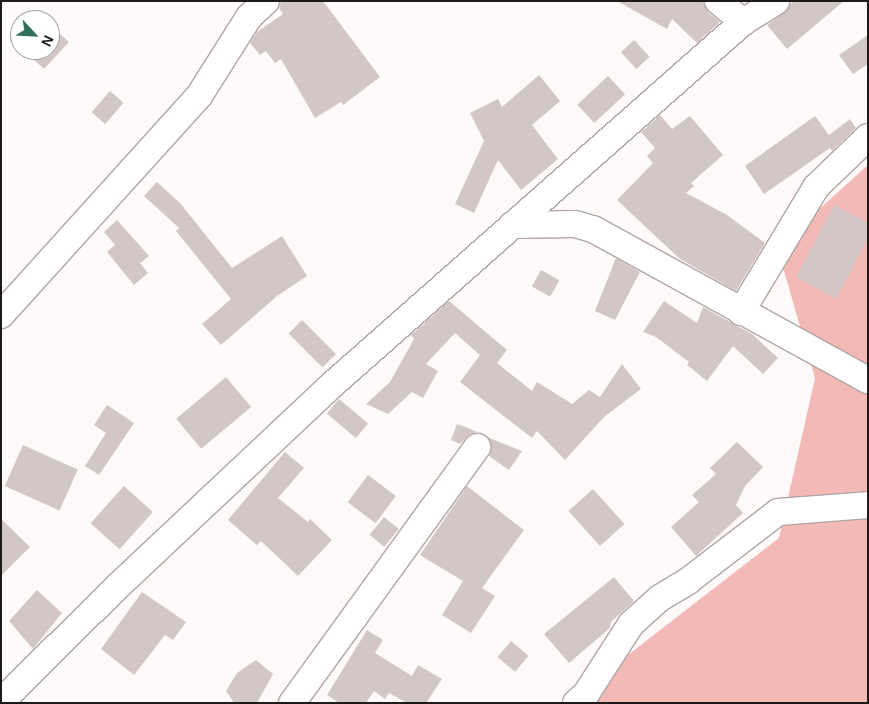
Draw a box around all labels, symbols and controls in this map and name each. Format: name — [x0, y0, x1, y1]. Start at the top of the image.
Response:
north arrow — [10, 10, 60, 60]
text: N — [38, 33, 57, 49]

